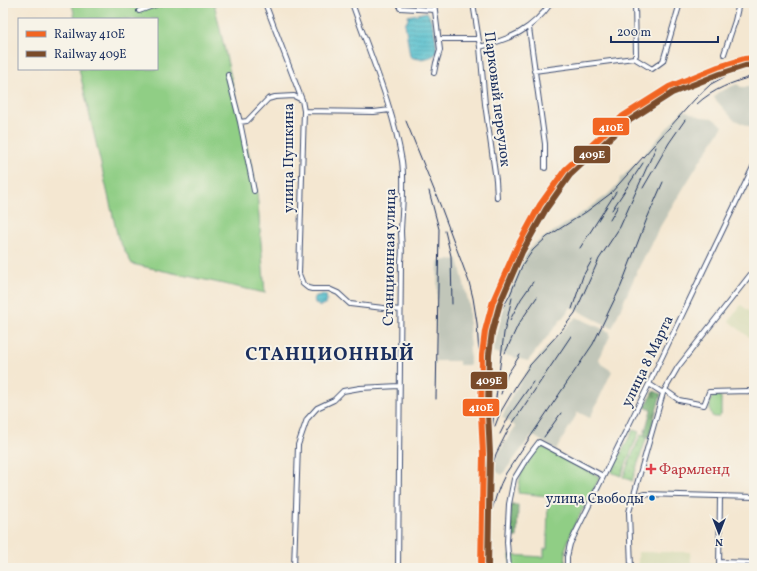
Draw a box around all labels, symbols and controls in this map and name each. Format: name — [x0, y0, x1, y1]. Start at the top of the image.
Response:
legend — [18, 18, 158, 70]
scale bar — [611, 18, 718, 44]
text: 200 m — [617, 25, 651, 41]
text: Railway 410E — [54, 27, 125, 43]
street label: Парковый переулок — [478, 30, 515, 168]
text: Railway 409E — [54, 47, 127, 63]
street label: улица Пушкина — [279, 103, 300, 213]
line badge: 410E — [592, 117, 630, 136]
text: 410E — [599, 121, 623, 136]
line badge: 409E — [573, 145, 611, 164]
text: 409E — [579, 148, 605, 163]
street label: Станционная улица — [379, 188, 402, 326]
street label: улица 8 Марта — [617, 312, 680, 411]
district label: СТАНЦИОННЫЙ — [245, 342, 415, 368]
line badge: 409E — [470, 371, 508, 390]
text: 409E — [476, 374, 502, 389]
line badge: 410E — [462, 398, 500, 417]
text: 410E — [469, 401, 493, 416]
place label: Фармленд — [659, 460, 730, 481]
marker: Фармленд — [646, 464, 656, 474]
place label: улица Свободы — [546, 490, 644, 509]
marker: улица Свободы — [647, 493, 657, 503]
north arrow — [699, 513, 739, 553]
text: N — [715, 534, 723, 549]

